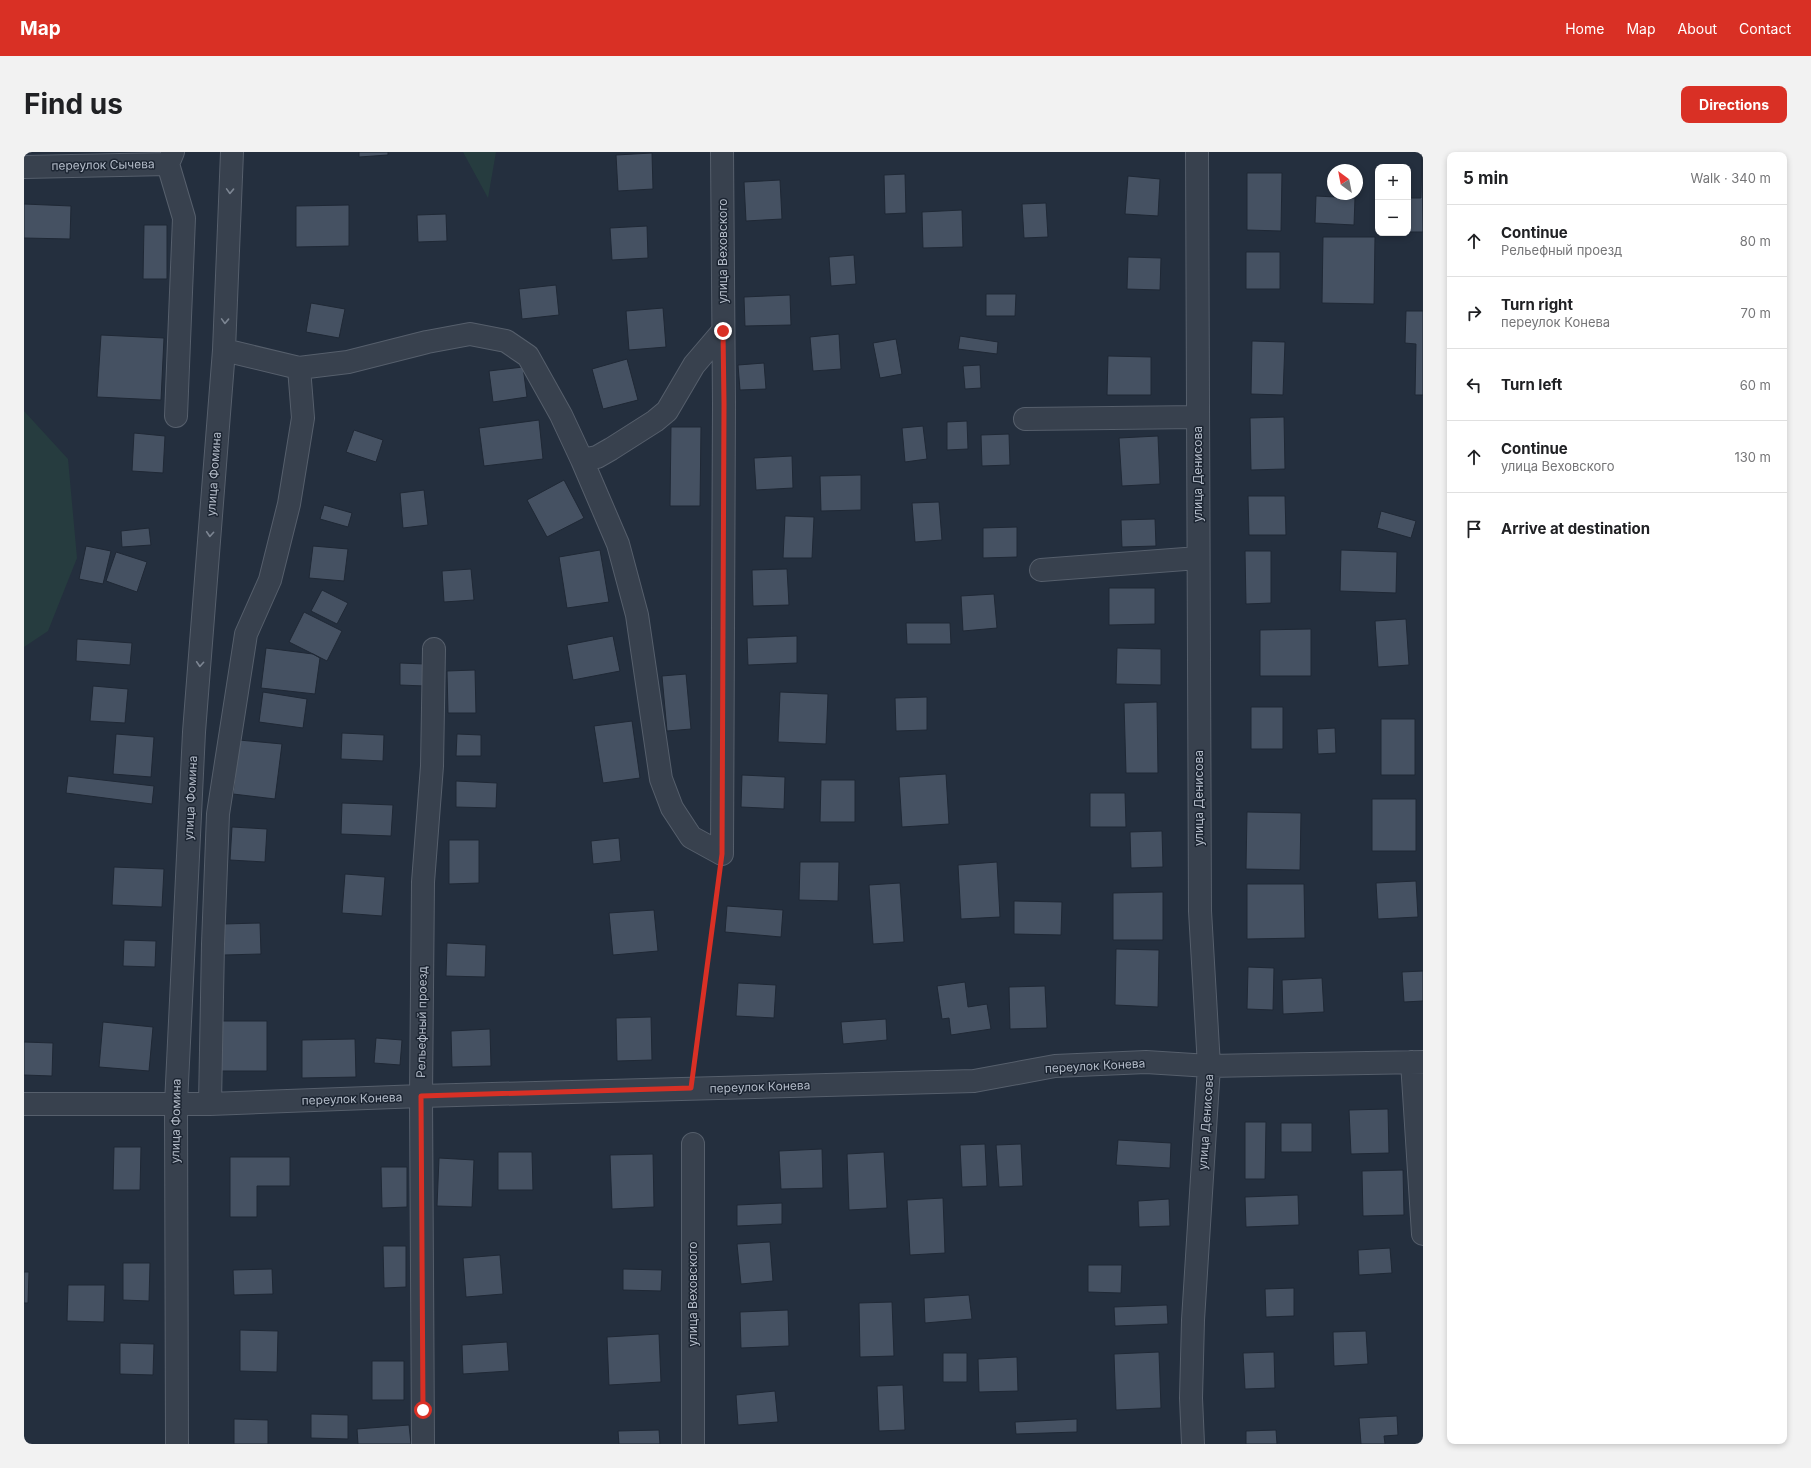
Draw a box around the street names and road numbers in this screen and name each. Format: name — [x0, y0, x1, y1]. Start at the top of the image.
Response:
street label: переулок Сычева — [51, 156, 155, 173]
street label: улица Веховского — [715, 199, 730, 303]
street label: улица Денисова — [1190, 426, 1205, 522]
street label: улица Фомина — [203, 431, 224, 517]
street label: улица Денисова — [1191, 750, 1206, 846]
street label: улица Фомина — [181, 755, 200, 841]
street label: Рельефный проезд — [413, 965, 430, 1078]
street label: переулок Конева — [1044, 1055, 1146, 1076]
street label: улица Денисова — [1195, 1074, 1216, 1170]
street label: переулок Конева — [709, 1077, 811, 1096]
street label: улица Фомина — [167, 1078, 184, 1164]
street label: переулок Конева — [301, 1089, 403, 1108]
street label: улица Веховского — [685, 1242, 700, 1346]

